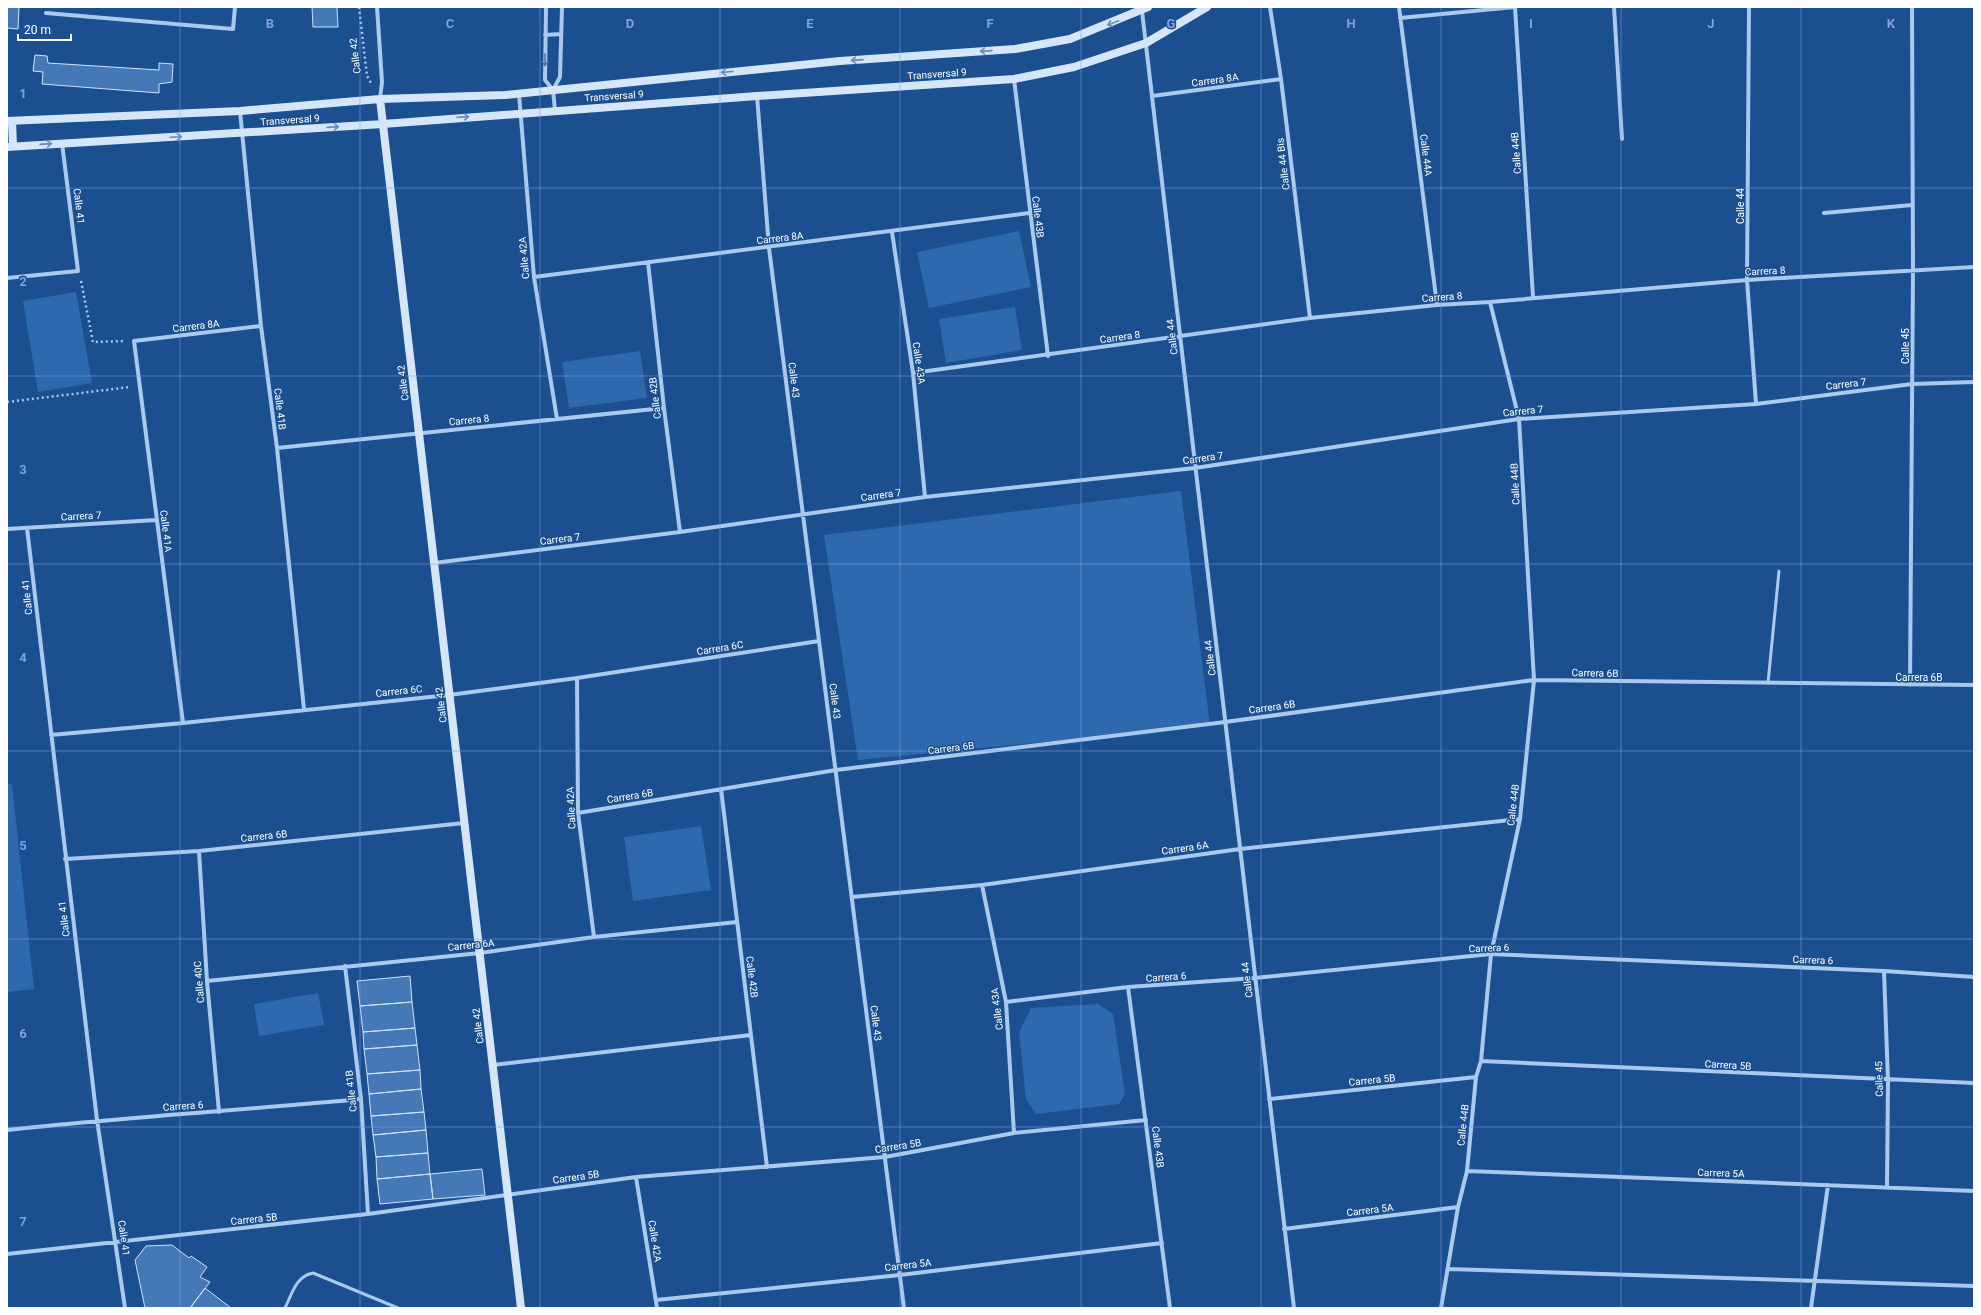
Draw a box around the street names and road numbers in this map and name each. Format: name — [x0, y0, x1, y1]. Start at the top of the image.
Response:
street label: Calle 42 — [347, 37, 363, 74]
street label: Transversal 9 — [907, 66, 967, 82]
street label: Carrera 8A — [1191, 71, 1240, 89]
street label: Transversal 9 — [584, 88, 644, 104]
street label: Transversal 9 — [260, 112, 320, 128]
street label: Calle 44B — [1509, 132, 1523, 174]
street label: Calle 44A — [1418, 133, 1434, 177]
street label: Calle 44 Bis — [1274, 137, 1292, 191]
street label: Calle 41 — [71, 188, 87, 224]
street label: Calle 44 — [1735, 188, 1746, 224]
street label: Calle 43B — [1030, 195, 1046, 239]
street label: Carrera 8A — [756, 230, 805, 246]
street label: Calle 42A — [517, 236, 531, 280]
street label: Carrera 8 — [1744, 264, 1786, 278]
street label: Carrera 8 — [1421, 290, 1463, 304]
street label: Carrera 8A — [172, 318, 221, 334]
street label: Calle 44 — [1164, 318, 1180, 355]
street label: Calle 45 — [1900, 328, 1911, 364]
street label: Carrera 8 — [1099, 329, 1141, 345]
street label: Calle 43A — [911, 341, 927, 385]
street label: Calle 43 — [786, 362, 802, 398]
street label: Calle 42 — [395, 364, 411, 401]
street label: Calle 42B — [647, 376, 663, 420]
street label: Carrera 7 — [1825, 376, 1867, 392]
street label: Calle 41B — [272, 387, 288, 431]
street label: Carrera 7 — [1502, 403, 1544, 419]
street label: Carrera 8 — [448, 412, 490, 428]
street label: Carrera 7 — [1182, 450, 1224, 466]
street label: Calle 44B — [1508, 463, 1522, 505]
street label: Carrera 7 — [860, 487, 902, 503]
street label: Carrera 7 — [60, 509, 102, 523]
street label: Calle 41A — [158, 509, 174, 553]
street label: Carrera 7 — [539, 531, 581, 547]
street label: Calle 41 — [20, 579, 34, 615]
street label: Carrera 6C — [696, 639, 745, 657]
street label: Calle 44 — [1202, 639, 1218, 676]
street label: Carrera 6B — [1571, 667, 1619, 679]
street label: Carrera 6B — [1896, 672, 1942, 683]
street label: Carrera 6C — [375, 683, 424, 699]
street label: Calle 43 — [827, 683, 843, 719]
street label: Calle 42 — [433, 686, 449, 723]
street label: Carrera 6B — [1248, 698, 1296, 716]
street label: Carrera 6B — [927, 740, 975, 756]
street label: Calle 44B — [1505, 783, 1521, 827]
street label: Calle 42A — [564, 786, 578, 829]
street label: Carrera 6B — [606, 787, 654, 805]
street label: Carrera 6B — [240, 828, 288, 844]
street label: Carrera 6A — [1161, 839, 1210, 857]
street label: Calle 41 — [56, 901, 72, 937]
street label: Carrera 6A — [447, 937, 496, 953]
street label: Carrera 6 — [1468, 942, 1510, 954]
street label: Carrera 6 — [1792, 954, 1834, 966]
street label: Calle 42B — [744, 955, 760, 999]
street label: Calle 40C — [192, 960, 206, 1004]
street label: Calle 44 — [1239, 961, 1255, 998]
street label: Carrera 6 — [1145, 970, 1187, 984]
street label: Calle 43A — [989, 987, 1005, 1031]
street label: Calle 43 — [868, 1005, 884, 1041]
street label: Calle 42 — [470, 1007, 486, 1044]
street label: Carrera 5B — [1704, 1058, 1752, 1072]
street label: Calle 45 — [1873, 1061, 1885, 1097]
street label: Calle 41B — [343, 1070, 359, 1112]
street label: Carrera 5B — [1348, 1072, 1396, 1088]
street label: Carrera 6 — [162, 1099, 204, 1113]
street label: Calle 44B — [1455, 1104, 1471, 1146]
street label: Calle 43B — [1150, 1125, 1166, 1169]
street label: Carrera 5B — [874, 1137, 922, 1155]
street label: Carrera 5A — [1697, 1167, 1745, 1179]
street label: Carrera 5B — [552, 1168, 600, 1186]
street label: Carrera 5A — [1346, 1202, 1395, 1218]
street label: Carrera 5B — [230, 1211, 278, 1227]
street label: Calle 41 — [116, 1219, 132, 1257]
street label: Calle 42A — [646, 1219, 664, 1263]
street label: Carrera 5A — [884, 1257, 933, 1273]

